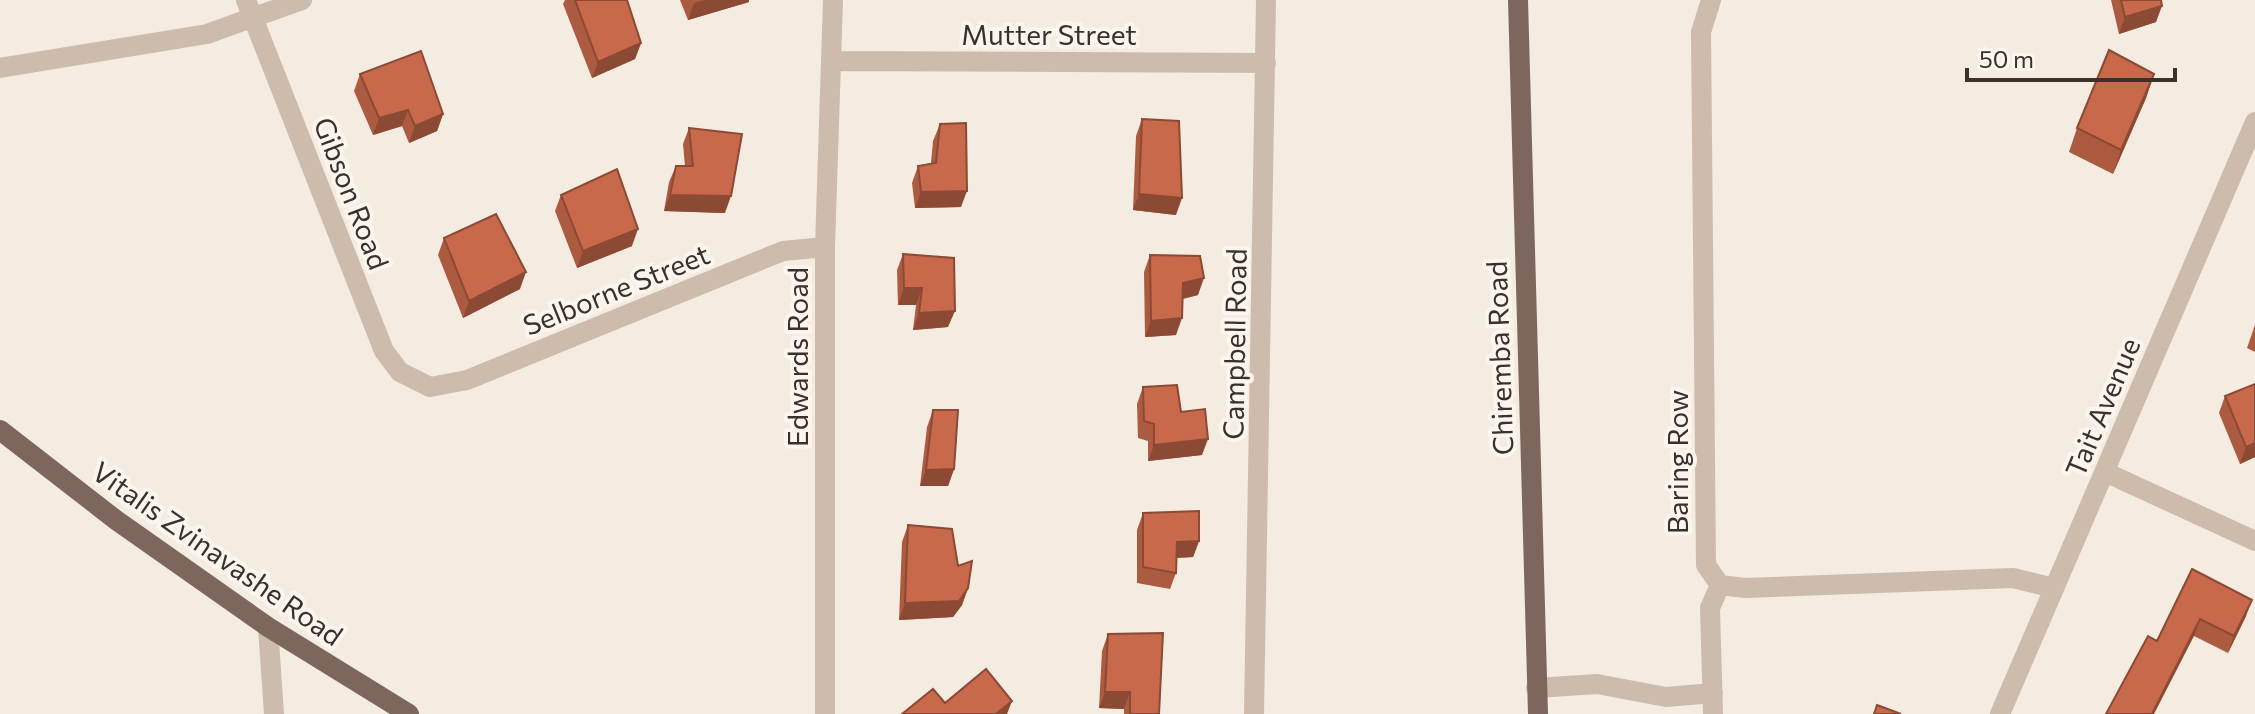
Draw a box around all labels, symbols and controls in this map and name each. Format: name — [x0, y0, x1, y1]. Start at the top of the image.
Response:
street label: Mutter Street — [961, 17, 1137, 51]
scale bar — [1967, 32, 2175, 82]
text: 50 m — [1979, 44, 2034, 73]
street label: Gibson Road — [307, 112, 397, 274]
street label: Selborne Street — [518, 236, 714, 342]
street label: Campbell Road — [1215, 248, 1253, 440]
street label: Chiremba Road — [1479, 260, 1519, 456]
street label: Edwards Road — [780, 267, 814, 447]
street label: Tait Avenue — [2058, 332, 2146, 482]
street label: Baring Row — [1660, 390, 1694, 534]
street label: Vitalis Zvinavashe Road — [86, 454, 350, 652]

